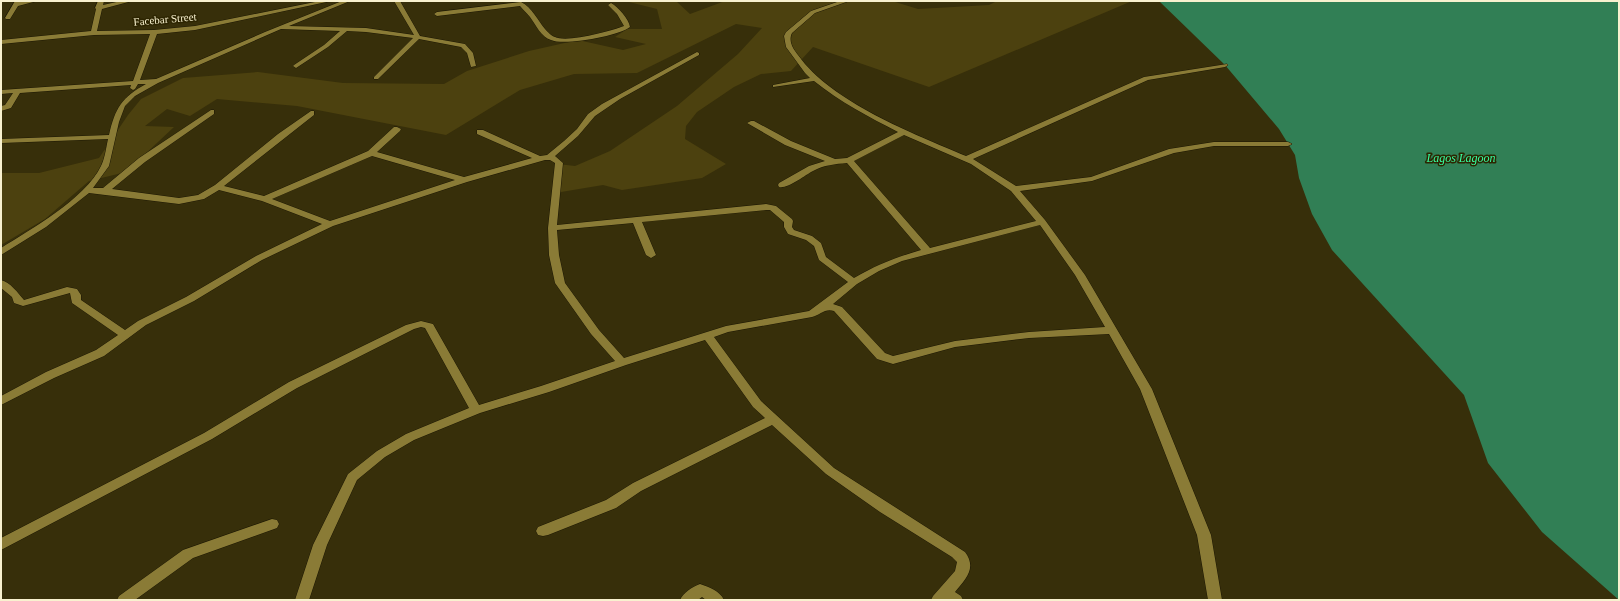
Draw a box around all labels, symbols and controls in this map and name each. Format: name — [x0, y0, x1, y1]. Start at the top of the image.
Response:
street label: Facebar Street — [133, 10, 197, 28]
water label: Lagos Lagoon — [1425, 151, 1496, 165]

